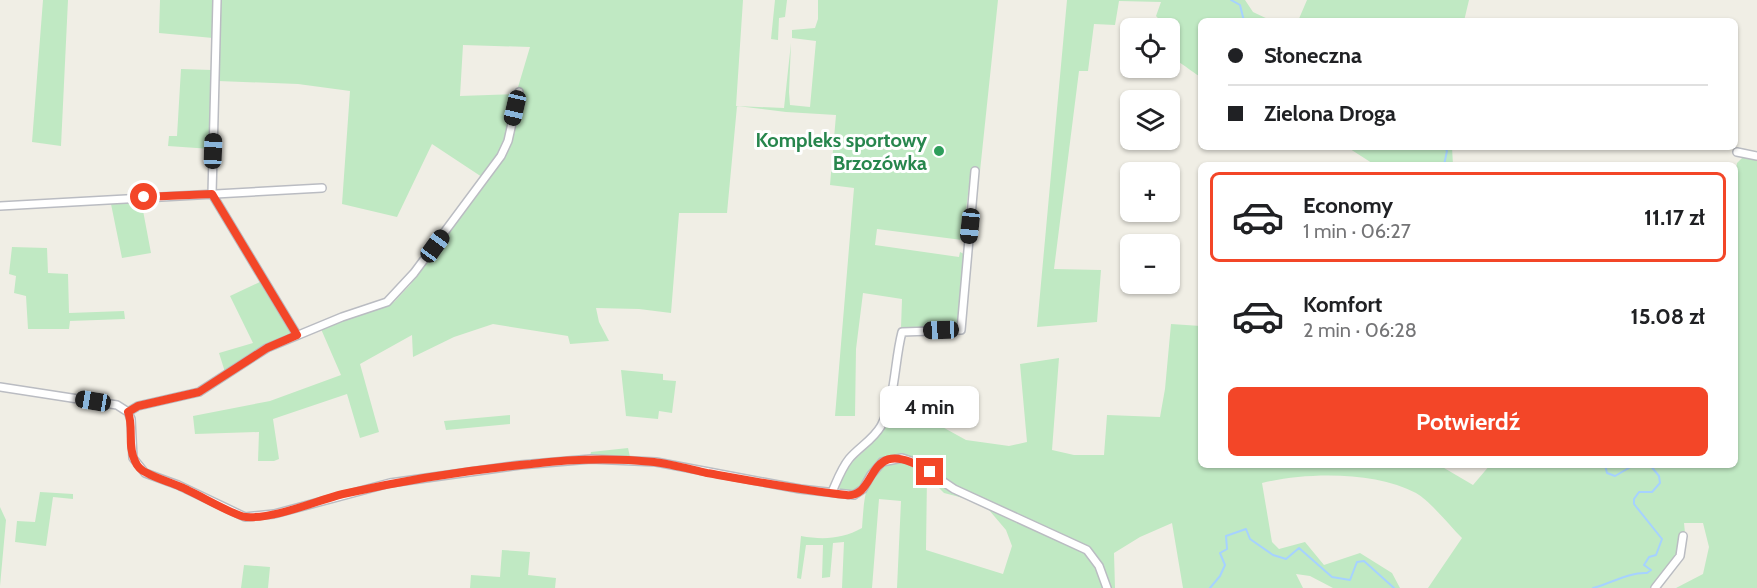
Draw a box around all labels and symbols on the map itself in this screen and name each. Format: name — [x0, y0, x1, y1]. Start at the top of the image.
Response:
car — [502, 88, 528, 128]
place label: Kompleks sportowy Brzozówka — [756, 128, 927, 175]
car — [203, 133, 223, 169]
marker: Kompleks sportowy Brzozówka — [932, 144, 946, 158]
route start — [130, 183, 157, 210]
car — [959, 207, 981, 245]
car — [417, 226, 453, 266]
car — [923, 320, 959, 340]
callout: 4 min — [880, 385, 980, 427]
car — [74, 389, 112, 413]
route end — [916, 458, 943, 485]

